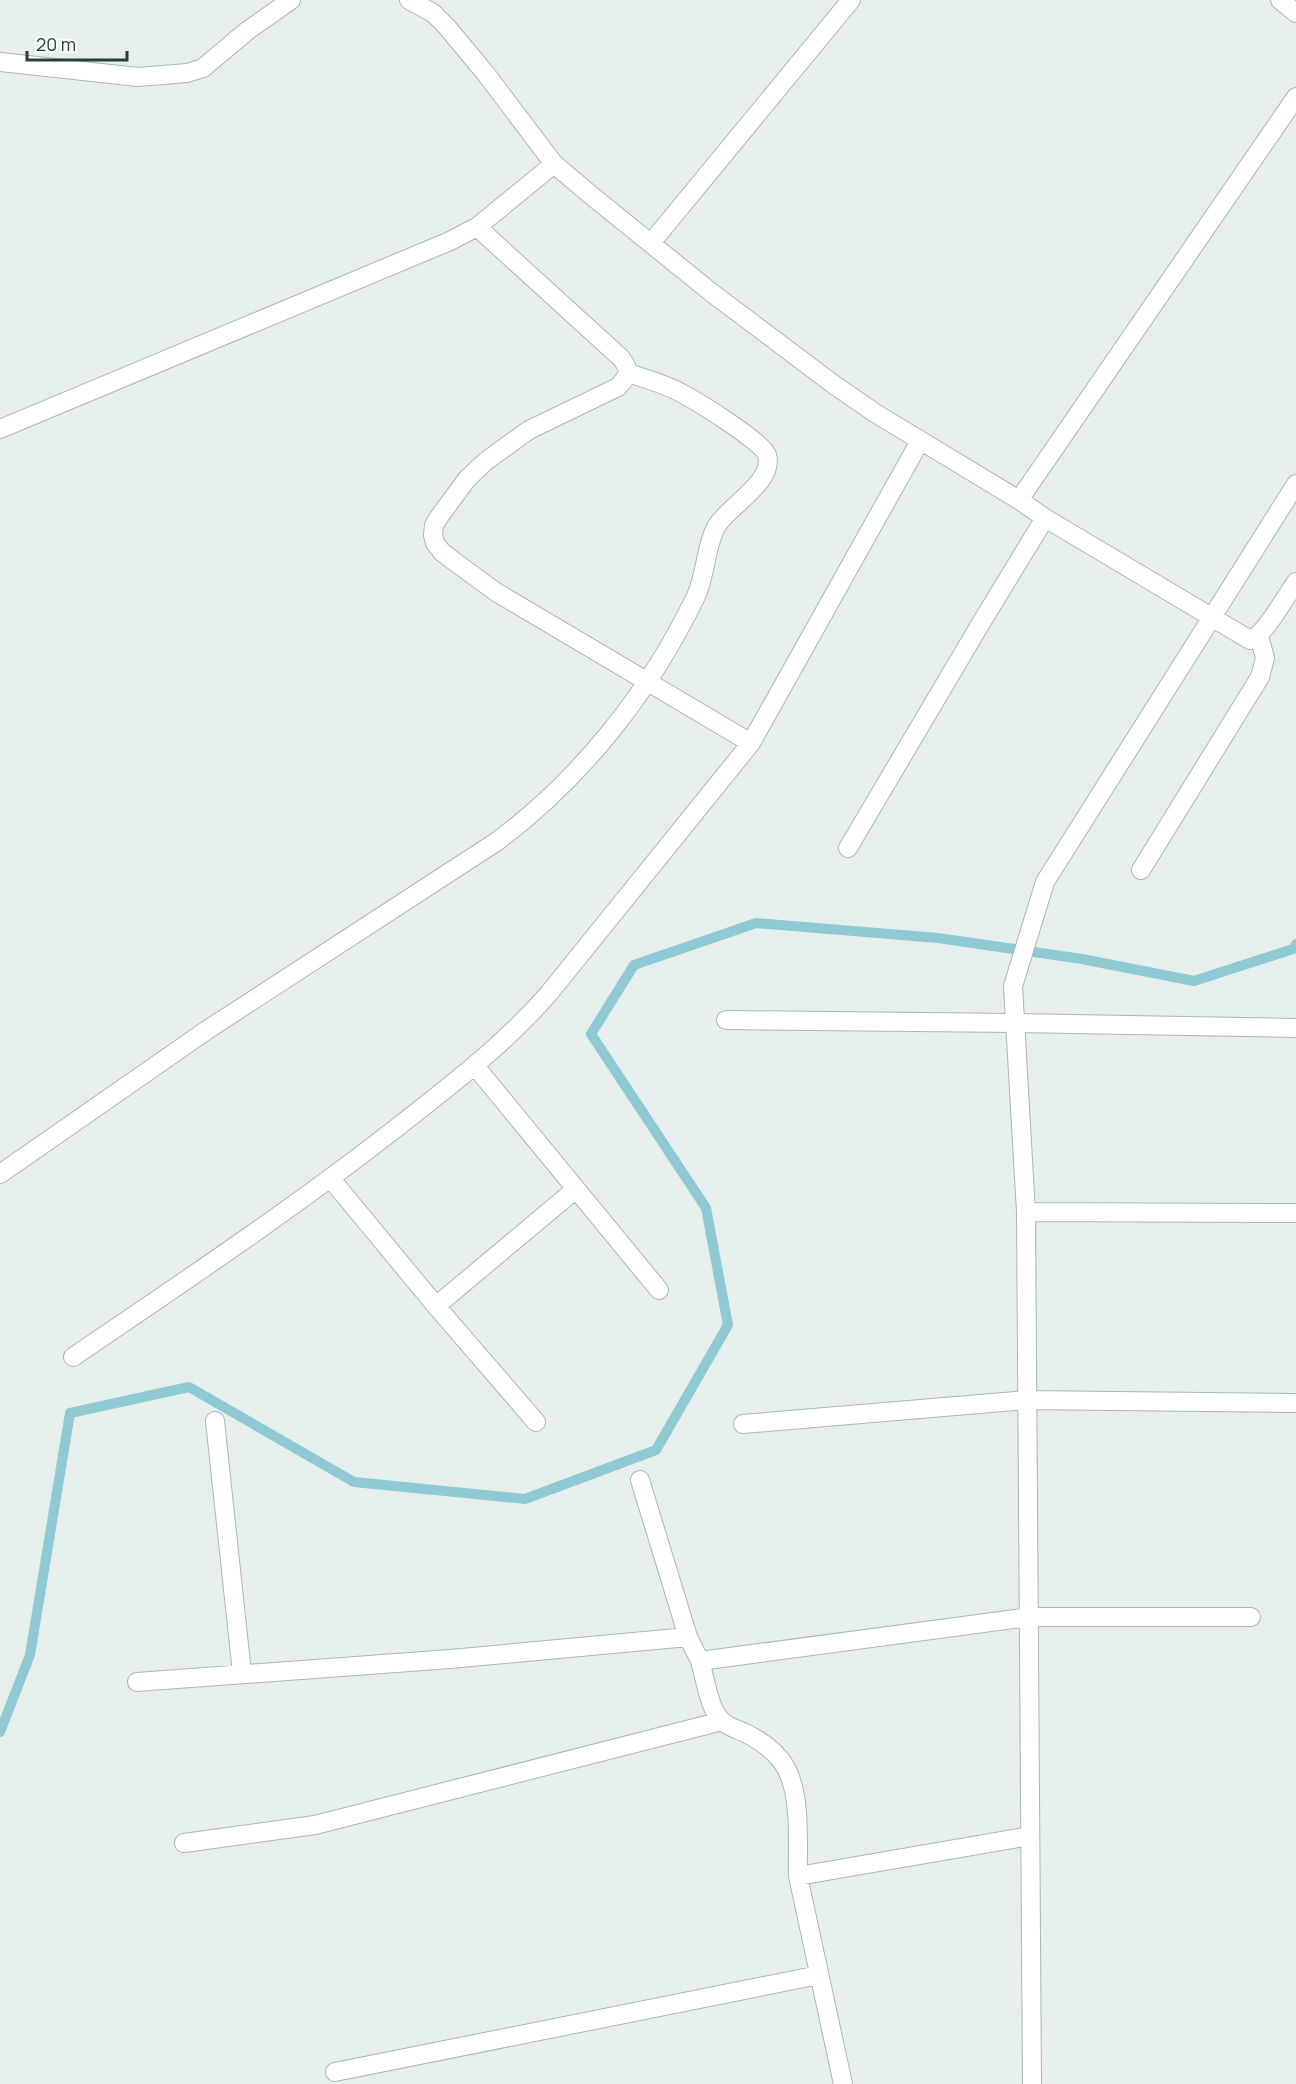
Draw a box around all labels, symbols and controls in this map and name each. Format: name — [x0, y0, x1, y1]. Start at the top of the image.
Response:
scale bar — [27, 24, 128, 62]
text: 20 m — [36, 32, 76, 56]

